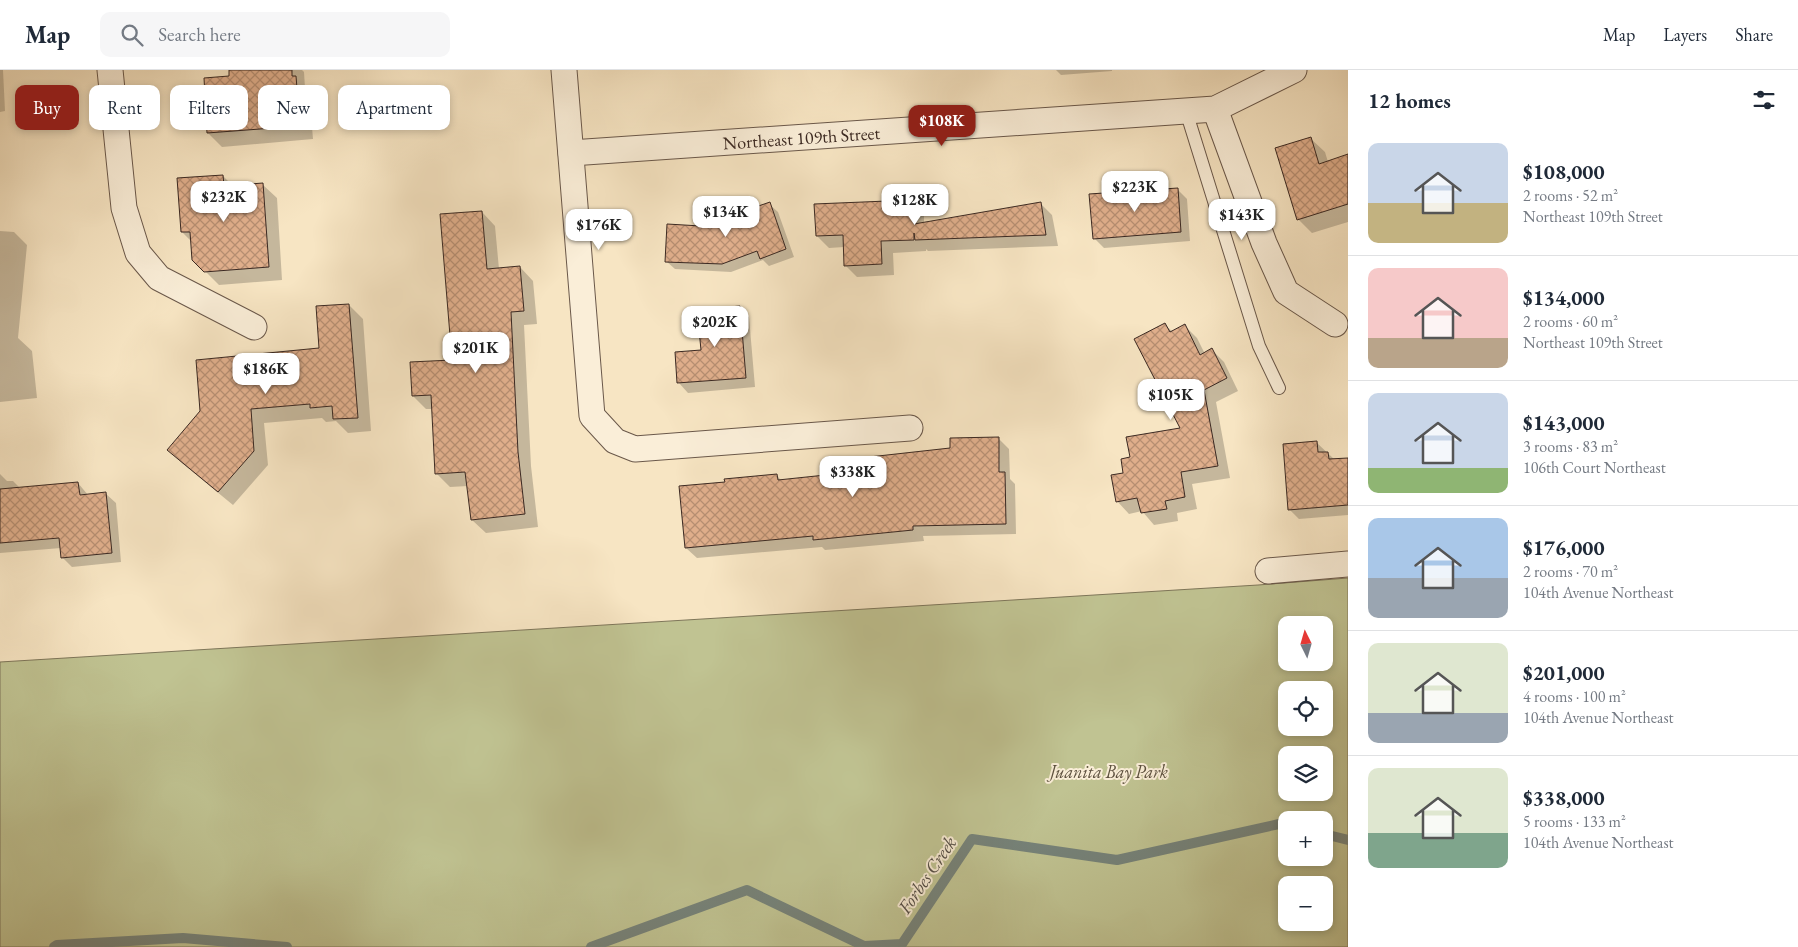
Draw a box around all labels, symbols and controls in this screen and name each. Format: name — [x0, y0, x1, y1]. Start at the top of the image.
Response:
search box — [100, 12, 450, 57]
text: Map — [25, 19, 70, 50]
icon: search — [118, 21, 146, 49]
text: Search here — [158, 22, 241, 47]
text: Map — [1603, 23, 1635, 46]
text: Layers — [1663, 23, 1707, 46]
text: Share — [1735, 23, 1773, 46]
chip: Buy — [15, 85, 79, 130]
chip: Rent — [89, 85, 160, 130]
chip: Filters — [170, 85, 248, 130]
chip: New — [258, 85, 328, 130]
chip: Apartment — [338, 85, 450, 130]
icon: filters — [1750, 86, 1778, 114]
text: 12 homes — [1368, 87, 1451, 114]
pin: $108K — [907, 104, 977, 147]
text: $108K — [920, 110, 964, 131]
street label: Northeast 109th Street — [722, 120, 881, 154]
text: $108,000 — [1523, 158, 1605, 185]
icon: home — [1408, 163, 1468, 223]
pin: $223K — [1100, 170, 1170, 213]
text: $223K — [1113, 176, 1157, 197]
pin: $232K — [189, 180, 259, 223]
pin: $128K — [880, 184, 950, 226]
text: 2 rooms · 52 m² — [1523, 185, 1618, 206]
text: $232K — [202, 186, 246, 207]
text: $128K — [893, 189, 937, 210]
pin: $134K — [691, 196, 761, 238]
pin: $143K — [1207, 198, 1277, 241]
text: $134K — [704, 201, 748, 222]
text: $143K — [1220, 204, 1264, 225]
text: Northeast 109th Street — [1523, 206, 1663, 227]
pin: $176K — [564, 208, 634, 251]
text: $176K — [577, 214, 621, 235]
text: $134,000 — [1523, 284, 1605, 311]
icon: home — [1408, 288, 1468, 348]
pin: $202K — [680, 306, 750, 348]
text: $202K — [693, 311, 737, 332]
text: 2 rooms · 60 m² — [1523, 311, 1618, 332]
pin: $201K — [441, 332, 511, 374]
text: Northeast 109th Street — [1523, 332, 1663, 353]
text: $201K — [454, 337, 498, 358]
pin: $186K — [231, 352, 301, 395]
text: $186K — [244, 358, 288, 379]
pin: $105K — [1136, 378, 1206, 421]
text: $105K — [1149, 384, 1193, 405]
text: $143,000 — [1523, 409, 1605, 436]
icon: home — [1408, 413, 1468, 473]
text: 3 rooms · 83 m² — [1523, 436, 1618, 457]
pin: $338K — [818, 456, 888, 498]
text: 106th Court Northeast — [1523, 457, 1666, 478]
text: $338K — [831, 461, 875, 482]
text: $176,000 — [1523, 534, 1605, 561]
icon: home — [1408, 538, 1468, 598]
text: 2 rooms · 70 m² — [1523, 561, 1618, 582]
text: 104th Avenue Northeast — [1523, 582, 1674, 603]
north arrow — [1278, 616, 1332, 671]
map controls — [1278, 616, 1333, 931]
text: $201,000 — [1523, 659, 1605, 686]
icon: home — [1408, 663, 1468, 723]
button: locate — [1278, 681, 1333, 736]
text: 4 rooms · 100 m² — [1523, 686, 1626, 707]
text: 104th Avenue Northeast — [1523, 707, 1674, 728]
button: layers — [1278, 746, 1333, 801]
park label: Juanita Bay Park — [1046, 760, 1168, 784]
text: $338,000 — [1523, 784, 1605, 811]
icon: home — [1408, 788, 1468, 848]
button: + — [1278, 811, 1333, 866]
text: 5 rooms · 133 m² — [1523, 811, 1626, 832]
water label: Forbes Creek — [891, 831, 962, 919]
text: 104th Avenue Northeast — [1523, 832, 1674, 853]
button: − — [1278, 876, 1333, 931]

